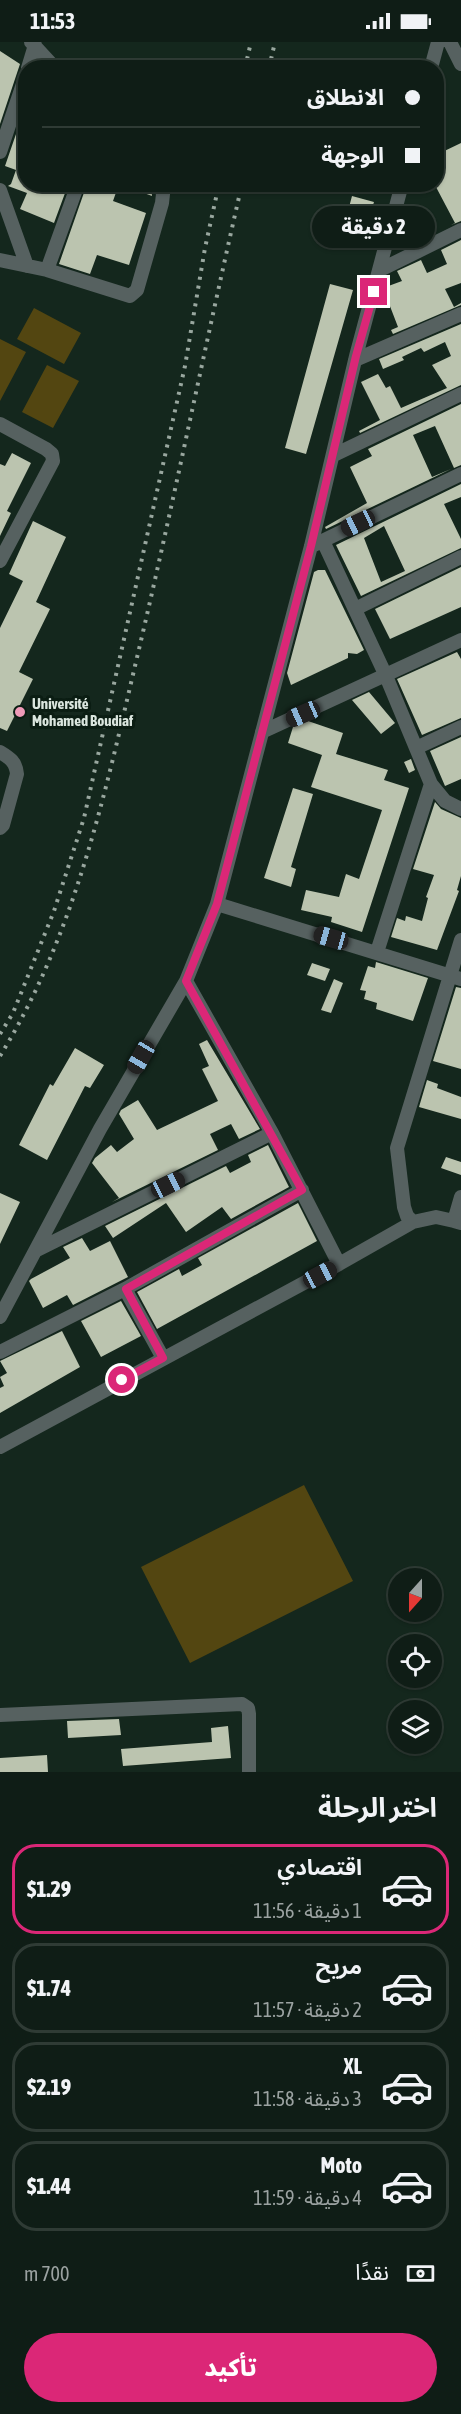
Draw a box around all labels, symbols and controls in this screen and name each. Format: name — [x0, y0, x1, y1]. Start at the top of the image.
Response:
text: 11:53 — [30, 8, 75, 34]
text: الانطلاق — [307, 84, 384, 110]
text: الوجهة — [321, 142, 384, 168]
callout: 2 دقيقة — [312, 205, 436, 247]
text: 2 دقيقة — [341, 215, 406, 238]
route end — [360, 278, 387, 305]
car — [338, 507, 378, 539]
place label: Université Mohamed Boudiaf — [32, 695, 134, 729]
car — [283, 698, 323, 730]
marker: Université Mohamed Boudiaf — [13, 705, 27, 719]
car — [311, 924, 351, 952]
car — [124, 1037, 158, 1077]
car — [148, 1169, 188, 1201]
car — [300, 1259, 340, 1291]
route start — [108, 1366, 135, 1393]
north arrow — [388, 1568, 442, 1622]
map controls — [388, 1568, 442, 1754]
button: locate — [388, 1634, 442, 1688]
button: layers — [388, 1700, 442, 1754]
text: اختر الرحلة — [318, 1792, 437, 1823]
text: اقتصادي — [277, 1854, 362, 1880]
icon: car — [380, 1862, 434, 1916]
text: $1.29 — [27, 1876, 71, 1902]
text: 1 دقيقة · 11:56 — [253, 1899, 362, 1922]
text: مريح — [316, 1953, 362, 1979]
icon: car — [380, 1961, 434, 2015]
text: $1.74 — [27, 1975, 71, 2001]
text: 2 دقيقة · 11:57 — [253, 1998, 362, 2021]
text: XL — [344, 2053, 362, 2079]
icon: car — [380, 2060, 434, 2114]
text: $2.19 — [27, 2074, 71, 2100]
text: 3 دقيقة · 11:58 — [253, 2087, 362, 2110]
text: Moto — [320, 2152, 362, 2178]
icon: car — [380, 2159, 434, 2213]
text: $1.44 — [27, 2173, 71, 2199]
text: 4 دقيقة · 11:59 — [253, 2186, 362, 2209]
icon: cash — [404, 2257, 437, 2290]
text: نقدًا — [355, 2259, 389, 2285]
text: 700 m — [24, 2262, 69, 2285]
button: تأكيد — [24, 2333, 437, 2402]

